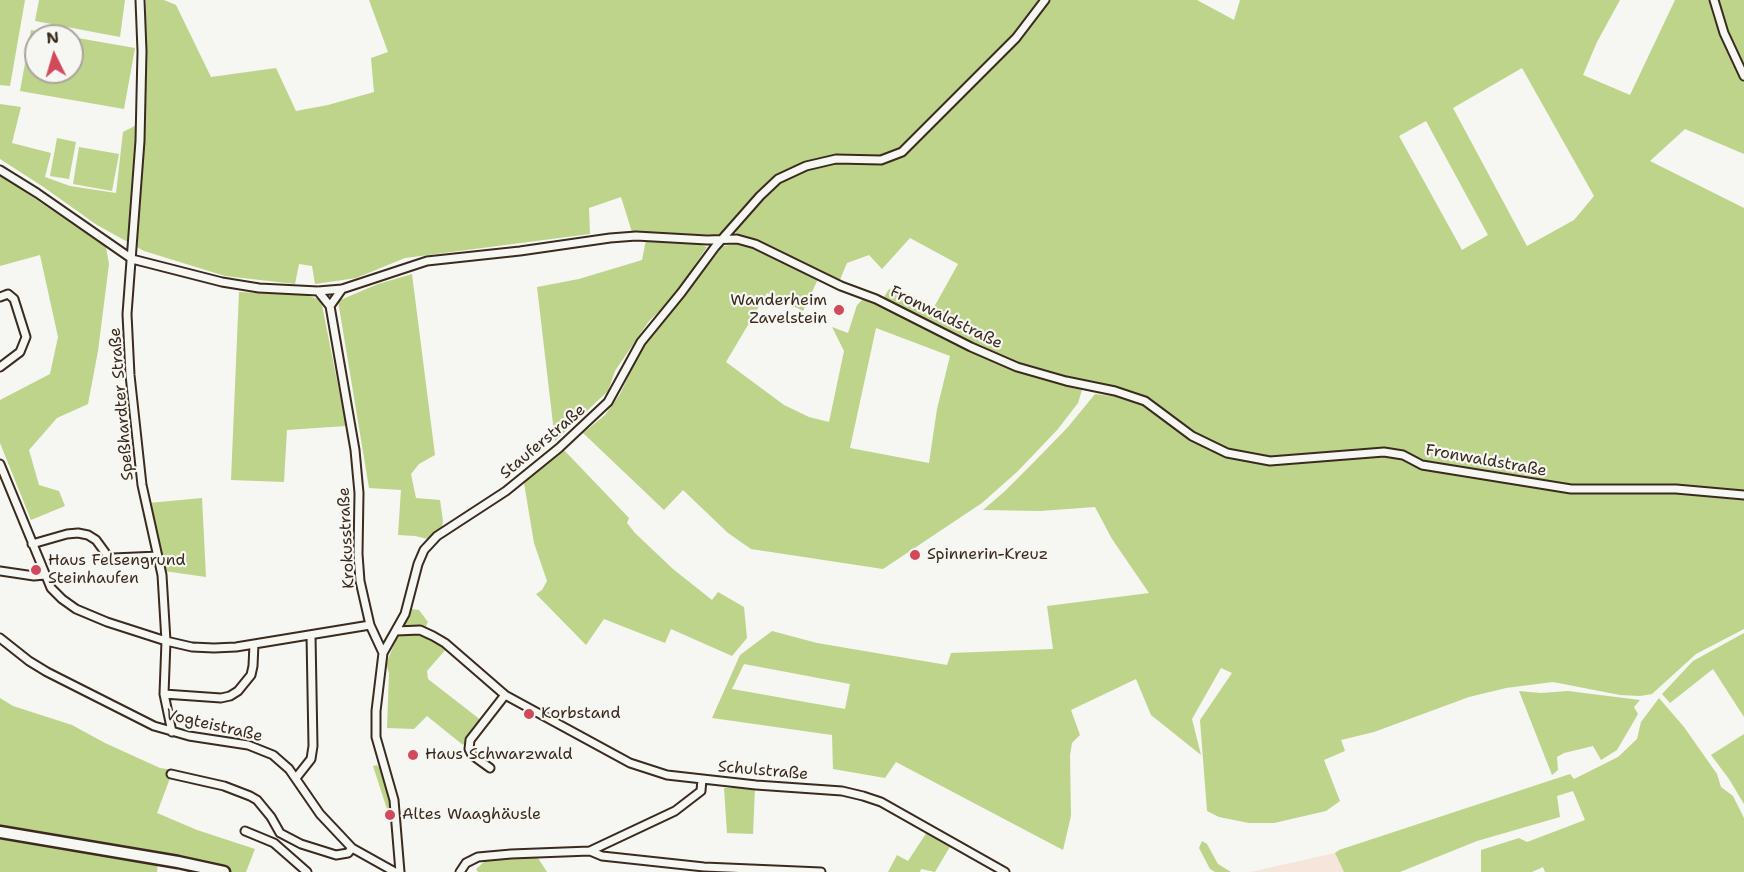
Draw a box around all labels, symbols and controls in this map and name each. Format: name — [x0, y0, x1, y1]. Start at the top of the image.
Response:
north arrow — [24, 24, 84, 84]
text: N — [45, 27, 60, 49]
street label: Fronwaldstraße — [887, 282, 1005, 354]
place label: Wanderheim Zavelstein — [730, 291, 827, 329]
marker: Wanderheim Zavelstein — [832, 303, 846, 317]
street label: Speßhardter Straße — [106, 327, 138, 481]
street label: Stauferstraße — [496, 401, 590, 483]
street label: Fronwaldstraße — [1424, 441, 1548, 481]
street label: Krokusstraße — [335, 487, 359, 589]
place label: Spinnerin-Kreuz — [927, 545, 1048, 565]
marker: Spinnerin-Kreuz — [908, 548, 922, 562]
place label: Haus Felsengrund Steinhaufen — [48, 551, 186, 589]
marker: Haus Felsengrund Steinhaufen — [29, 563, 43, 577]
place label: Korbstand — [541, 704, 621, 724]
street label: Vogteistraße — [164, 706, 264, 746]
marker: Korbstand — [522, 707, 536, 721]
place label: Haus Schwarzwald — [425, 745, 573, 765]
marker: Haus Schwarzwald — [406, 748, 420, 762]
street label: Schulstraße — [717, 757, 809, 785]
place label: Altes Waaghäusle — [402, 805, 541, 825]
marker: Altes Waaghäusle — [383, 808, 397, 822]

